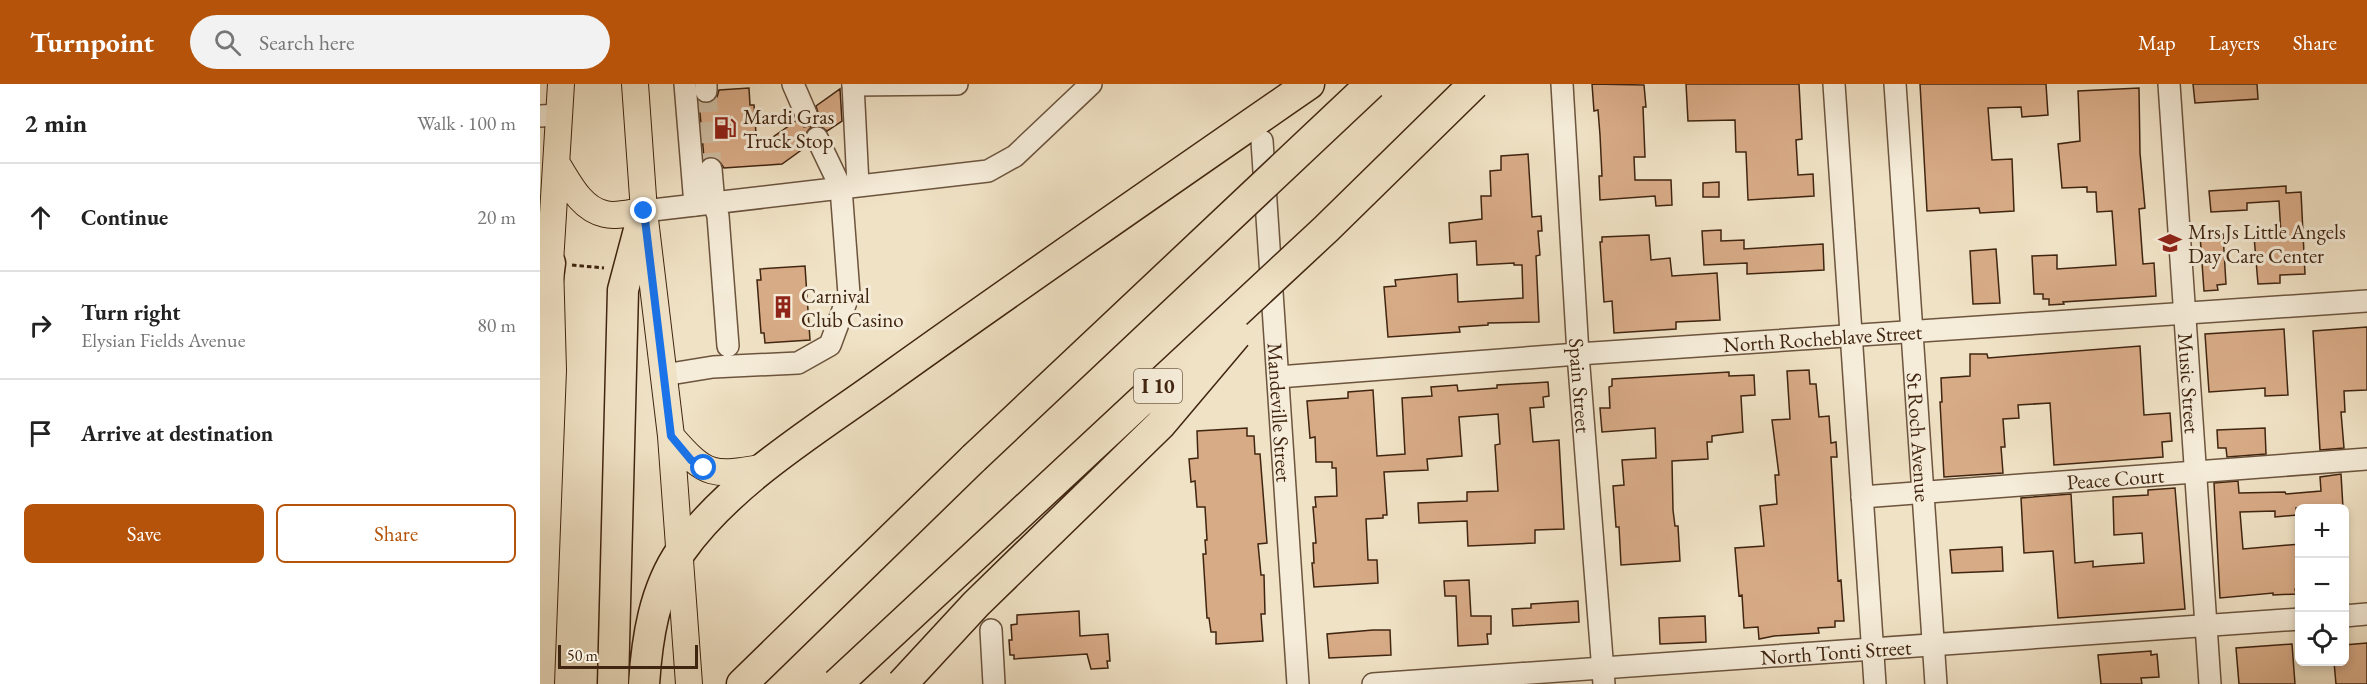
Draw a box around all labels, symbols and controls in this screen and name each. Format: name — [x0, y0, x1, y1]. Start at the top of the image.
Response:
search box — [190, 15, 610, 69]
text: Turnpoint — [30, 24, 154, 60]
icon: search — [211, 26, 244, 59]
text: Search here — [259, 28, 355, 57]
text: Map — [2138, 29, 2176, 56]
text: Layers — [2209, 29, 2260, 56]
text: Share — [2293, 29, 2337, 56]
place label: Mardi Gras Truck Stop — [743, 103, 835, 154]
text: 2 min — [24, 106, 87, 140]
text: Walk · 100 m — [417, 110, 516, 136]
fuel station icon: Mardi Gras Truck Stop — [712, 115, 738, 141]
route end — [630, 197, 656, 223]
icon: ahead — [24, 201, 57, 234]
text: Continue — [81, 203, 168, 232]
text: 20 m — [477, 204, 516, 230]
place label: Mrs Js Little Angels Day Care Center — [2188, 218, 2346, 269]
school or university icon: Mrs Js Little Angels Day Care Center — [2157, 230, 2183, 256]
place label: Carnival Club Casino — [801, 282, 904, 333]
building icon: Carnival Club Casino — [770, 294, 796, 320]
text: Turn right — [81, 298, 180, 327]
icon: right — [24, 309, 57, 342]
text: 80 m — [477, 312, 516, 338]
street label: North Rocheblave Street — [1722, 317, 1923, 358]
text: Elysian Fields Avenue — [81, 327, 245, 353]
street label: Music Street — [2173, 332, 2206, 435]
street label: Spain Street — [1564, 337, 1598, 434]
street label: Mandeville Street — [1262, 342, 1298, 483]
road number: I 10 — [1134, 369, 1182, 403]
street label: St Roch Avenue — [1901, 371, 1937, 503]
icon: arrive — [24, 417, 57, 450]
text: Arrive at destination — [81, 419, 273, 448]
route start — [690, 454, 716, 480]
street label: Peace Court — [2066, 461, 2165, 495]
button: Save — [24, 504, 264, 563]
button: Share — [276, 504, 516, 563]
map controls — [2295, 504, 2349, 666]
button: + — [2295, 504, 2349, 558]
button: − — [2295, 558, 2349, 612]
button: locate — [2295, 612, 2349, 666]
street label: North Tonti Street — [1759, 633, 1913, 670]
scale bar — [558, 642, 698, 670]
text: 50 m — [567, 645, 598, 666]

